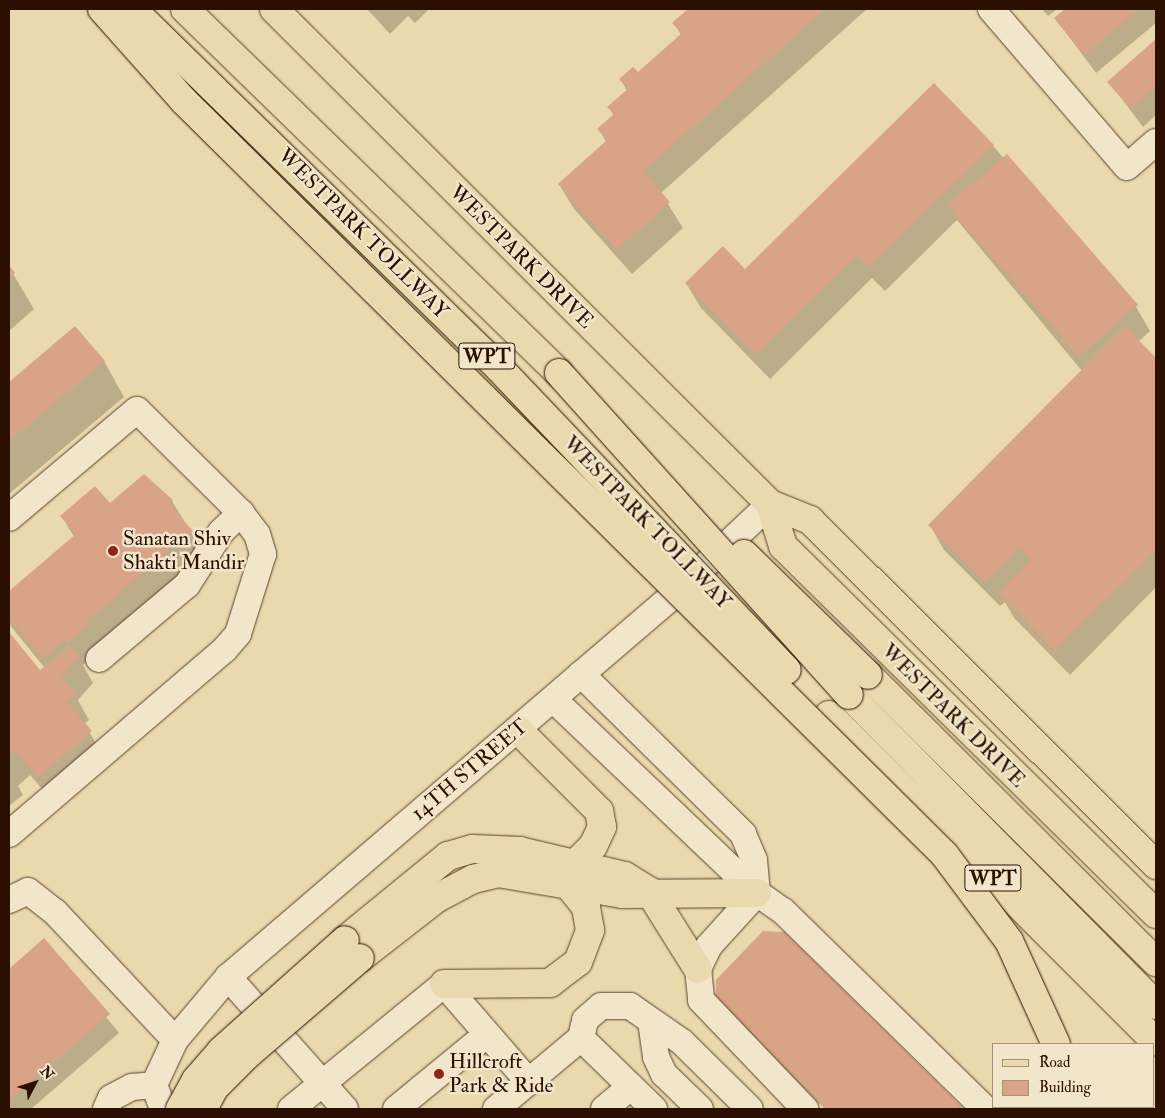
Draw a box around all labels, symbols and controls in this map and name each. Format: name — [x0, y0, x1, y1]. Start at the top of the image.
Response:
street label: WESTPARK TOLLWAY — [272, 143, 454, 325]
street label: WESTPARK DRIVE — [444, 180, 598, 334]
road number: WPT — [458, 338, 516, 374]
street label: WESTPARK TOLLWAY — [558, 431, 736, 615]
place label: Sanatan Shiv Shakti Mandir — [123, 526, 244, 576]
marker: Sanatan Shiv Shakti Mandir — [107, 545, 119, 557]
street label: WESTPARK DRIVE — [876, 639, 1030, 793]
street label: 14TH STREET — [407, 714, 533, 826]
road number: WPT — [964, 860, 1022, 896]
legend — [992, 1043, 1155, 1108]
place label: Hillcroft Park & Ride — [449, 1049, 553, 1099]
text: Road — [1039, 1053, 1070, 1072]
north arrow — [10, 1058, 60, 1108]
text: N — [36, 1063, 57, 1083]
marker: Hillcroft Park & Ride — [433, 1068, 445, 1080]
text: Building — [1039, 1078, 1091, 1097]

